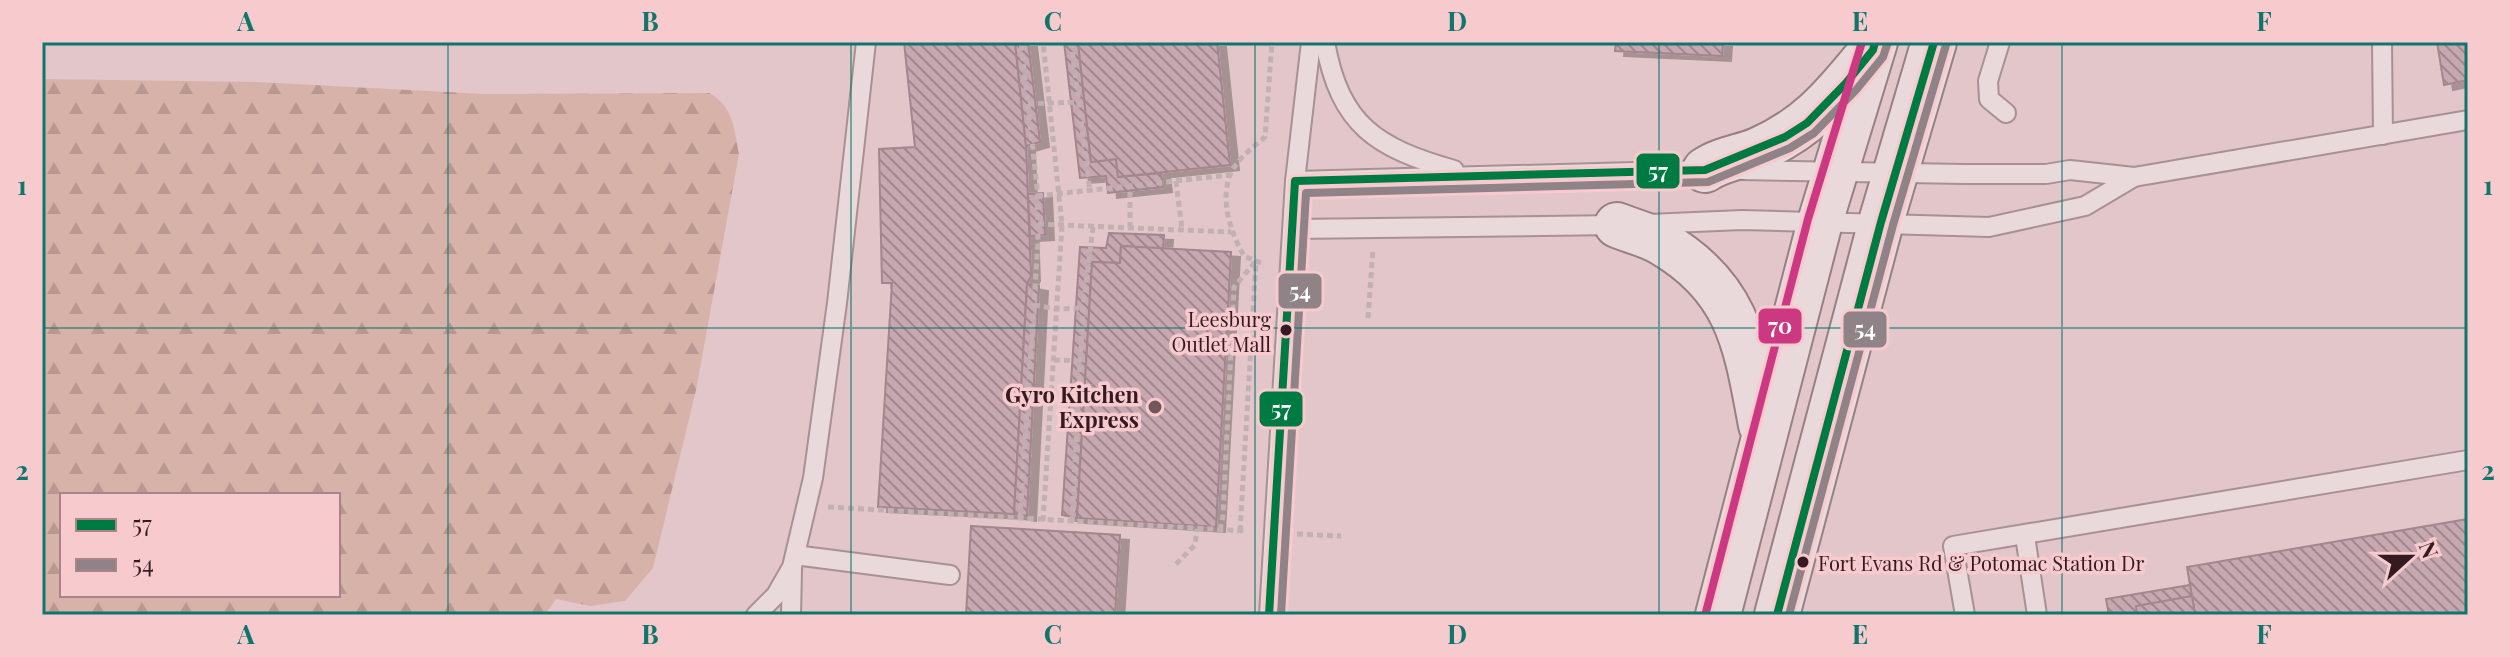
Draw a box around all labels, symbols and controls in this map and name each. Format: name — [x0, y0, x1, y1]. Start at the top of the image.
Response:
text: A — [236, 3, 255, 38]
text: B — [641, 3, 659, 38]
text: C — [1044, 3, 1062, 38]
text: D — [1447, 3, 1467, 38]
text: E — [1852, 3, 1868, 38]
text: F — [2256, 3, 2272, 38]
line badge: 57 — [1635, 152, 1681, 190]
text: 57 — [1648, 155, 1668, 185]
text: 1 — [17, 167, 27, 202]
text: 1 — [2483, 167, 2493, 202]
line badge: 54 — [1277, 272, 1323, 310]
text: 54 — [1289, 275, 1311, 305]
place label: Leesburg Outlet Mall — [1171, 305, 1271, 357]
line badge: 70 — [1757, 307, 1803, 345]
text: 70 — [1768, 310, 1792, 340]
line badge: 54 — [1842, 310, 1888, 349]
text: 54 — [1854, 313, 1876, 343]
marker: Leesburg Outlet Mall — [1278, 322, 1294, 338]
place label: Gyro Kitchen Express — [1005, 379, 1139, 434]
line badge: 57 — [1258, 390, 1304, 428]
text: 57 — [1271, 393, 1291, 423]
marker: Gyro Kitchen Express — [1146, 398, 1164, 416]
text: 2 — [15, 452, 29, 487]
text: 2 — [2481, 452, 2495, 487]
legend — [60, 493, 340, 597]
text: 57 — [132, 507, 152, 539]
north arrow — [2370, 517, 2450, 597]
text: N — [2413, 537, 2446, 562]
text: 54 — [132, 547, 154, 579]
place label: Fort Evans Rd & Potomac Station Dr — [1818, 549, 2144, 576]
marker: Fort Evans Rd & Potomac Station Dr — [1795, 554, 1811, 570]
text: A — [236, 616, 255, 651]
text: B — [641, 616, 659, 651]
text: C — [1044, 616, 1062, 651]
text: D — [1447, 616, 1467, 651]
text: E — [1852, 616, 1868, 651]
text: F — [2256, 616, 2272, 651]

